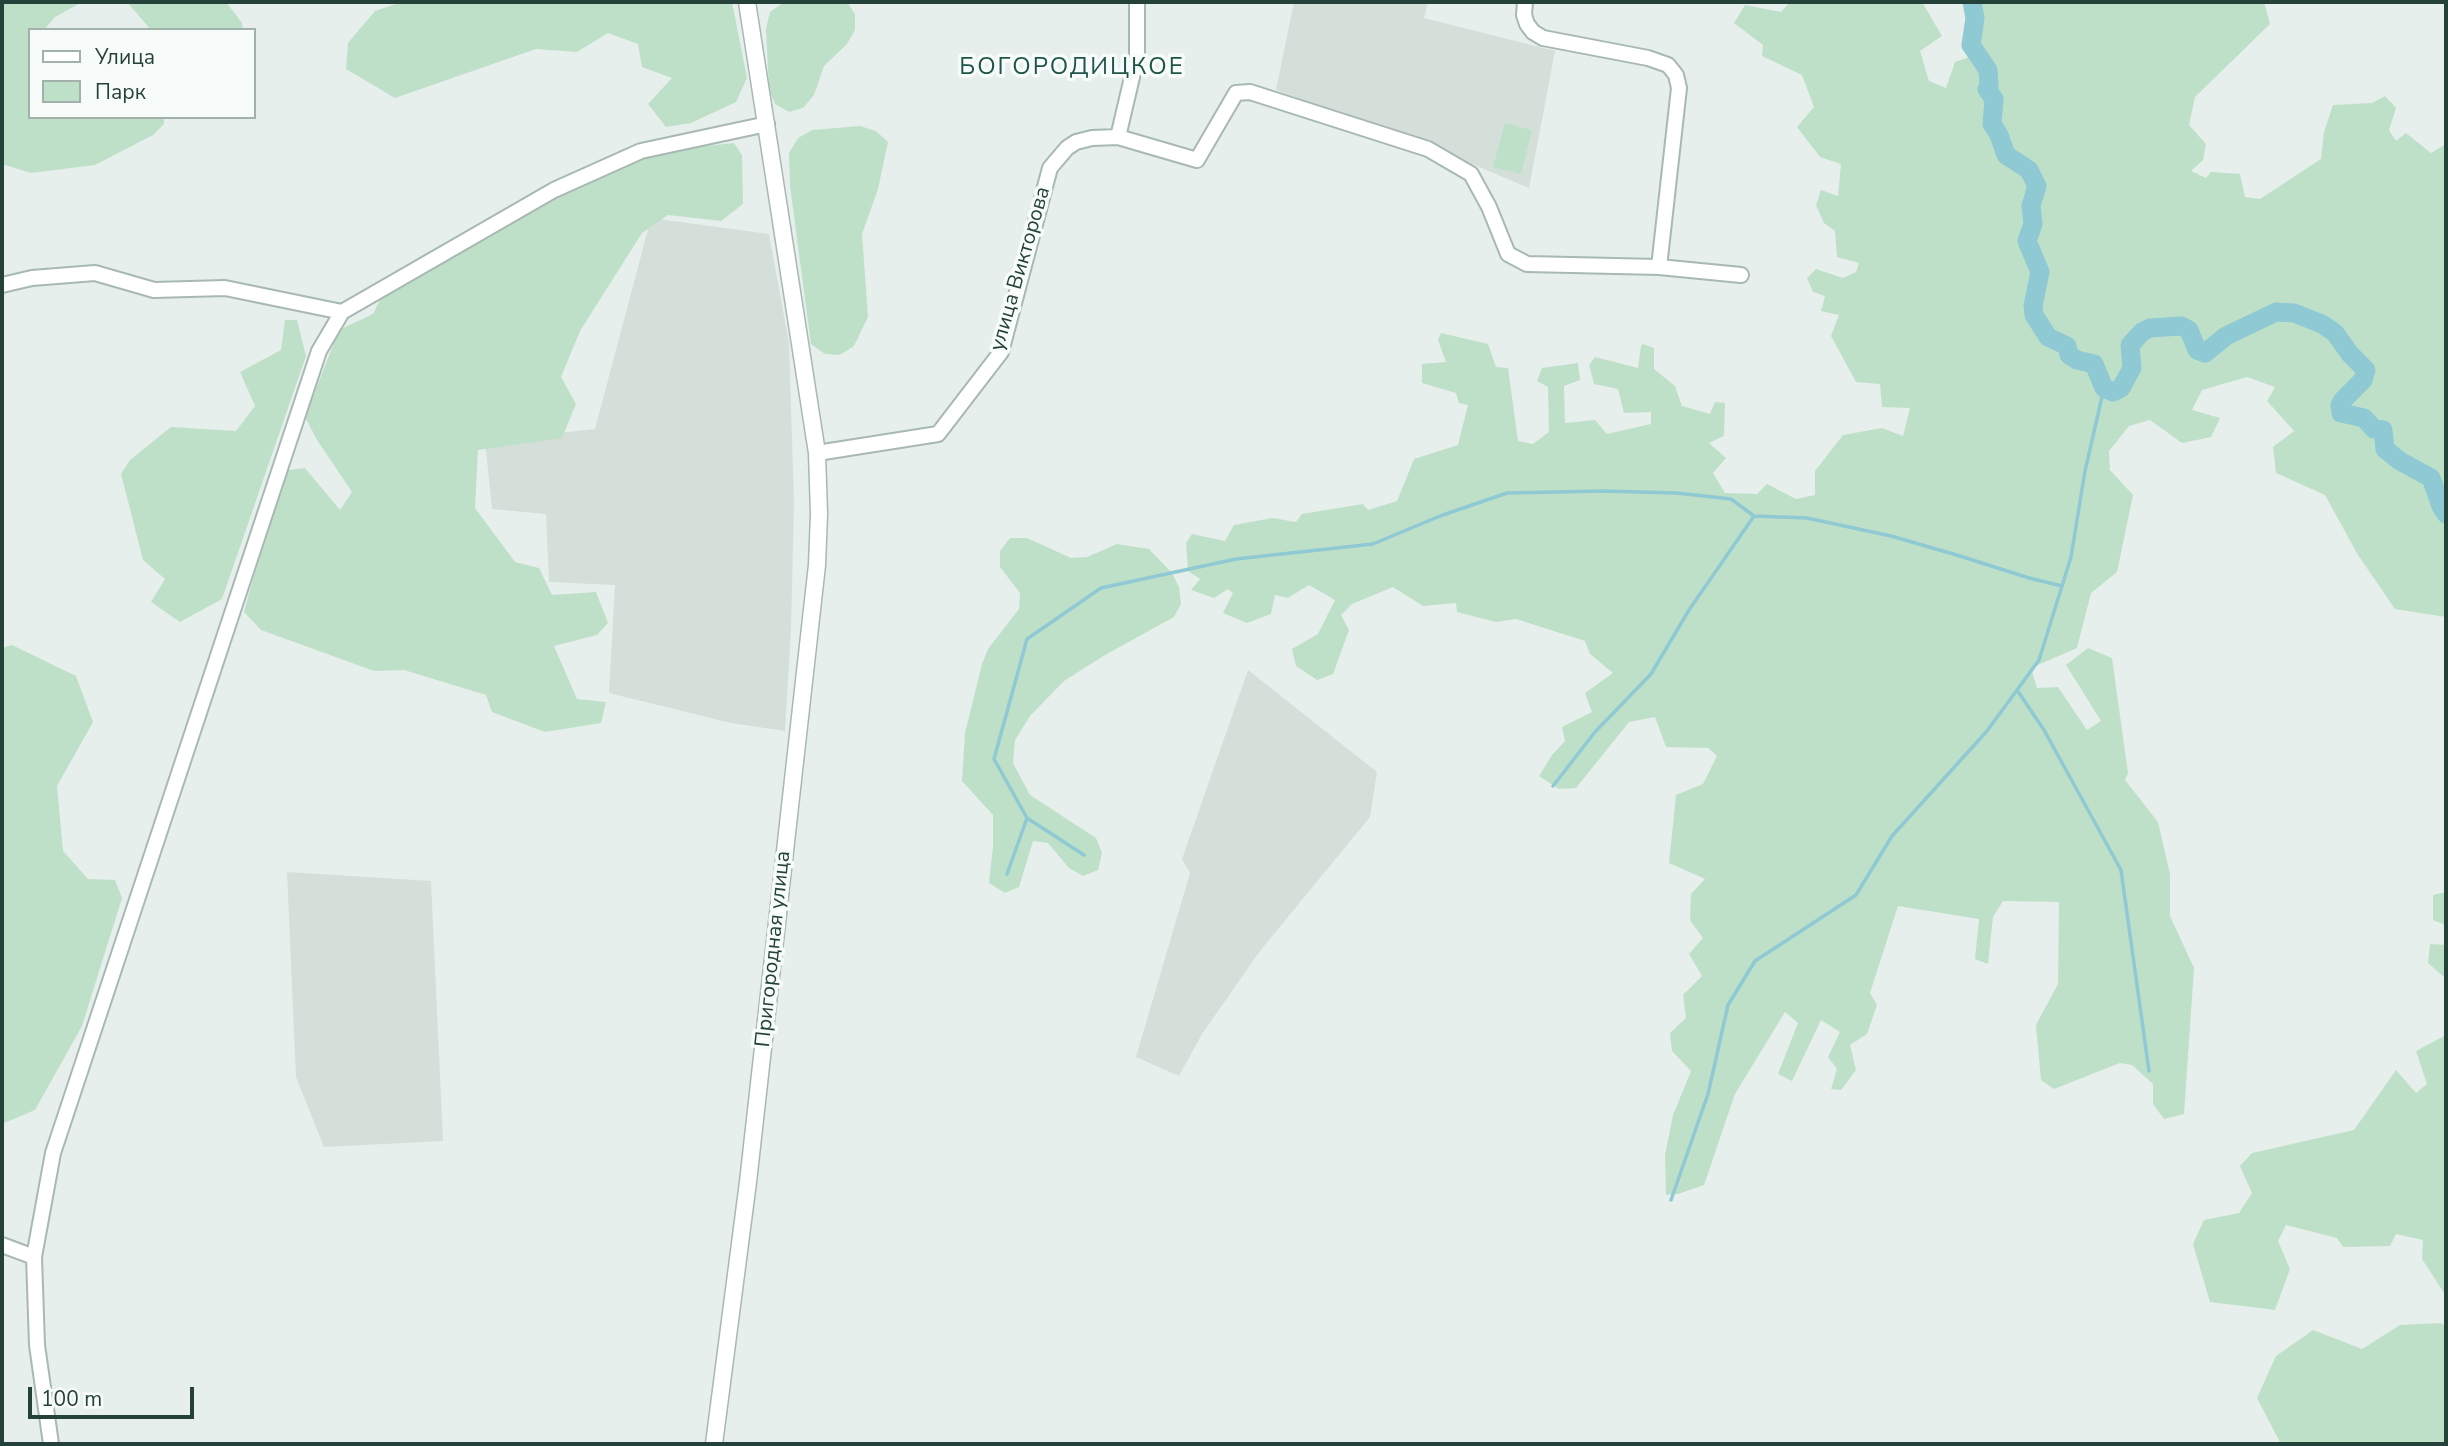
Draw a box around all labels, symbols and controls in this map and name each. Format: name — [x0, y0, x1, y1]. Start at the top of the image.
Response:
legend — [28, 28, 256, 119]
text: Улица — [95, 43, 155, 71]
district label: БОГОРОДИЦКОЕ — [961, 54, 1183, 82]
text: Парк — [95, 78, 146, 106]
street label: улица Викторова — [985, 184, 1057, 354]
street label: Пригородная улица — [751, 850, 797, 1048]
scale bar — [32, 1372, 198, 1416]
text: 100 m — [41, 1385, 102, 1413]

